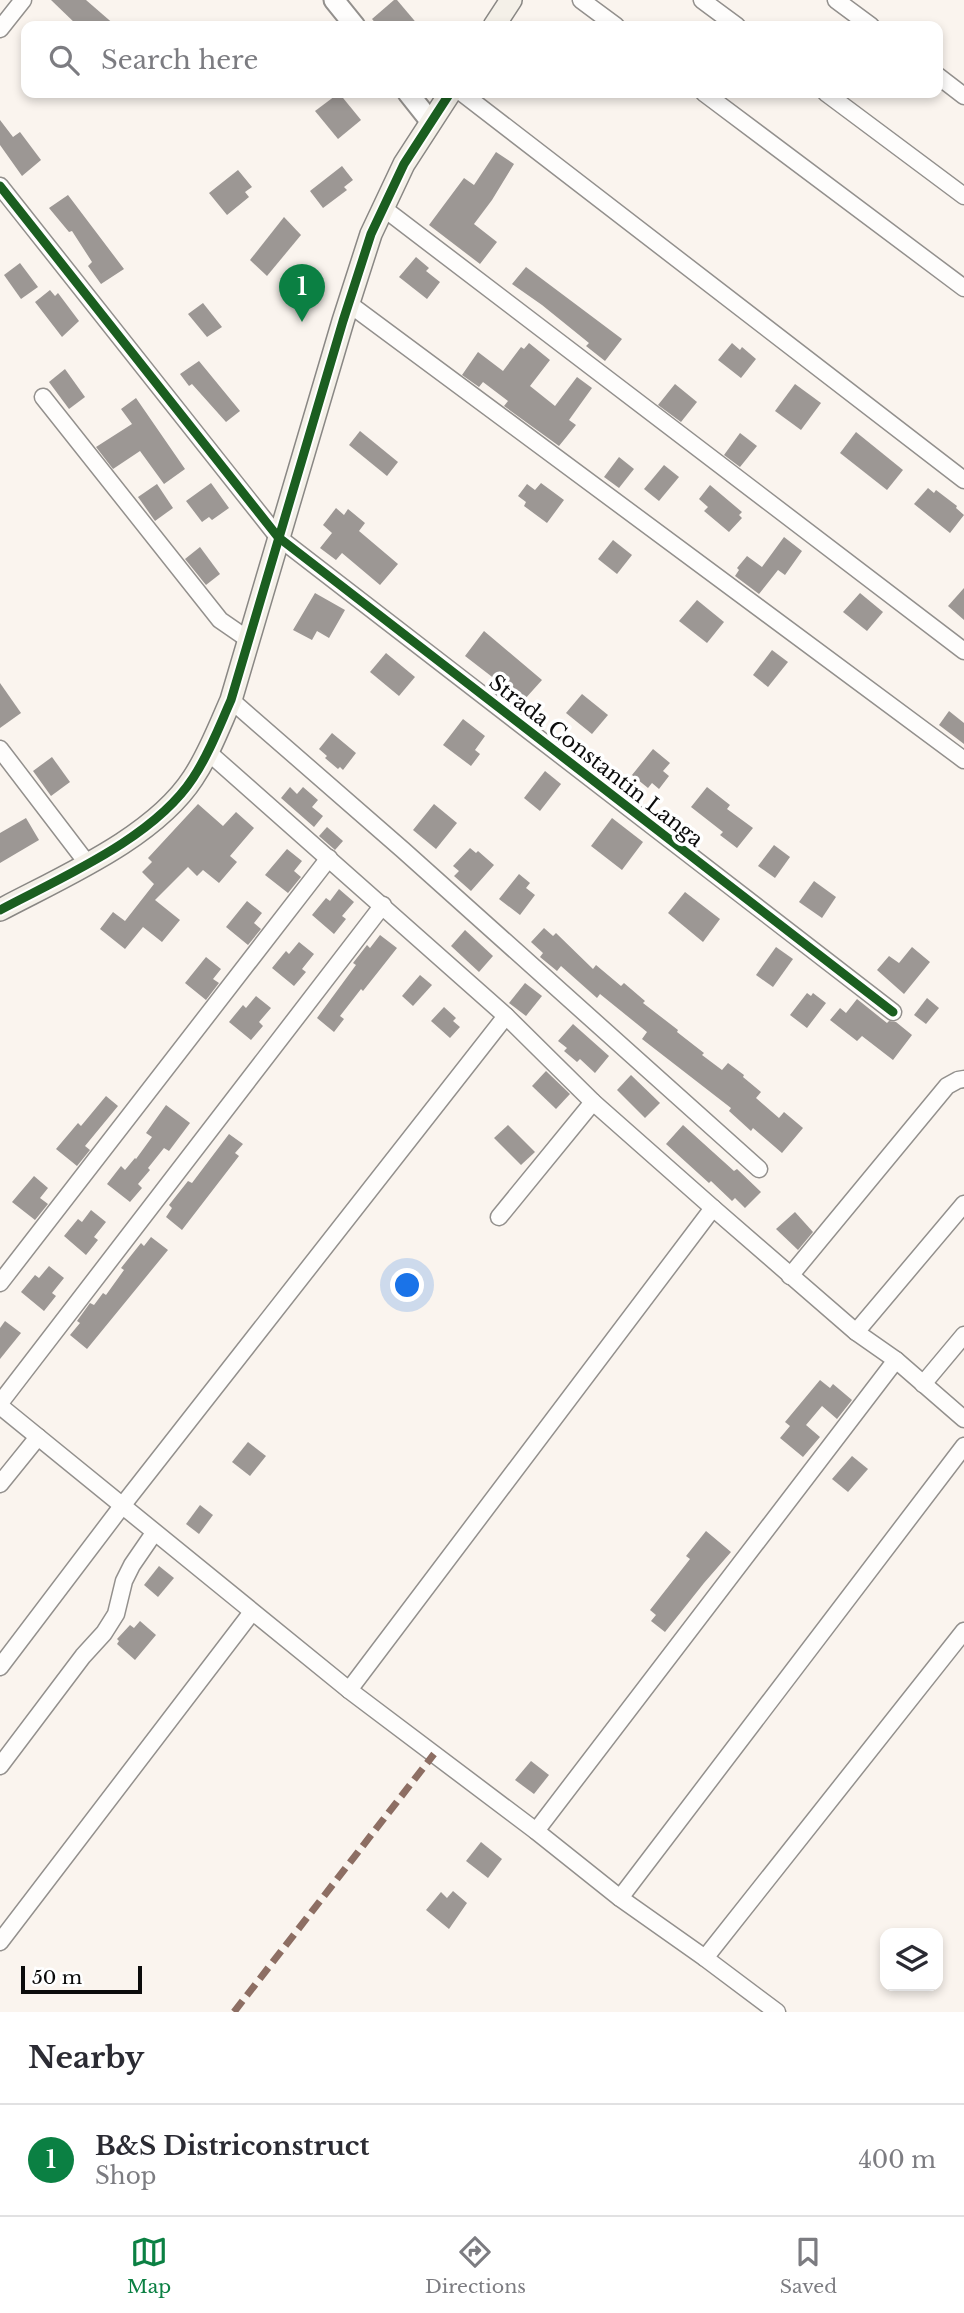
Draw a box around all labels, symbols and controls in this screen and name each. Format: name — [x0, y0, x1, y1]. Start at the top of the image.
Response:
search box — [21, 21, 943, 98]
icon: search — [45, 41, 83, 79]
text: Search here — [101, 44, 258, 76]
pin: 1 — [279, 264, 325, 322]
street label: Strada Constantin Langa — [484, 669, 708, 853]
your location — [390, 1268, 424, 1302]
map controls — [880, 1928, 943, 1991]
button: layers — [880, 1928, 943, 1991]
scale bar — [21, 1963, 142, 1995]
text: 50 m — [32, 1966, 82, 1989]
text: Nearby — [28, 2039, 144, 2076]
text: B&S Districonstruct — [95, 2130, 369, 2162]
text: 1 — [46, 2146, 56, 2174]
text: 400 m — [858, 2146, 936, 2174]
text: Shop — [95, 2162, 156, 2190]
tab: Map — [127, 2233, 171, 2298]
tab: Directions — [425, 2233, 526, 2298]
tab: Saved — [780, 2233, 837, 2298]

